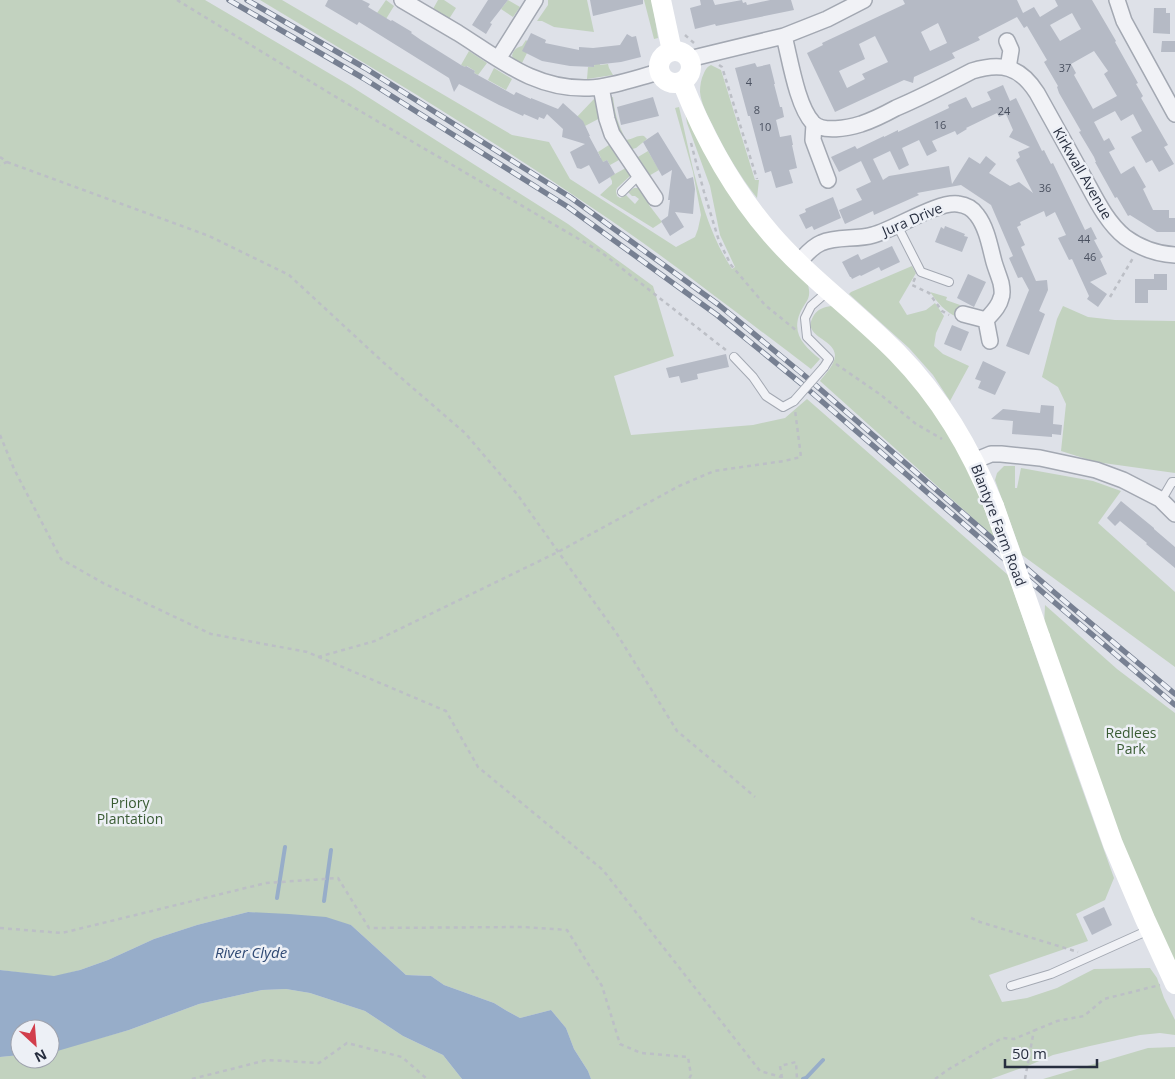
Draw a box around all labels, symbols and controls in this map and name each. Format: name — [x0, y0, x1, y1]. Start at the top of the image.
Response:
house number: 37 — [1059, 60, 1071, 75]
house number: 4 — [746, 74, 753, 89]
house number: 8 — [754, 102, 760, 117]
house number: 24 — [998, 103, 1011, 118]
house number: 16 — [934, 117, 946, 132]
house number: 10 — [759, 119, 771, 134]
street label: Kirkwall Avenue — [1049, 124, 1117, 223]
house number: 36 — [1039, 180, 1051, 195]
street label: Jura Drive — [877, 198, 945, 241]
house number: 44 — [1078, 231, 1091, 246]
house number: 46 — [1084, 249, 1096, 264]
street label: Blantyre Farm Road — [967, 461, 1031, 589]
park label: Redlees Park — [1106, 723, 1157, 758]
park label: Priory Plantation — [97, 793, 163, 828]
water label: River Clyde — [215, 942, 288, 962]
north arrow — [10, 1019, 60, 1069]
scale bar — [1005, 1036, 1098, 1068]
text: 50 m — [1012, 1043, 1047, 1063]
text: N — [32, 1045, 50, 1067]

